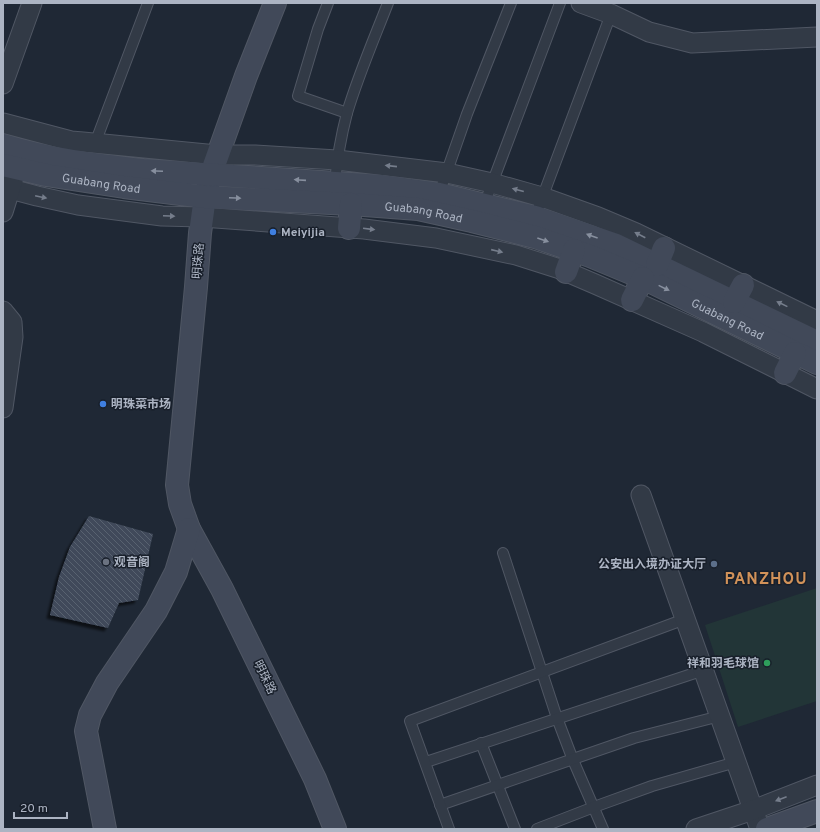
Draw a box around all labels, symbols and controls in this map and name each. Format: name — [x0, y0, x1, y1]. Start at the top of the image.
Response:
one-way arrow — [385, 162, 397, 169]
one-way arrow — [151, 167, 163, 174]
street label: Guabang Road — [61, 171, 141, 198]
one-way arrow — [294, 177, 306, 184]
one-way arrow — [512, 187, 524, 193]
one-way arrow — [34, 195, 47, 201]
one-way arrow — [229, 195, 242, 201]
street label: Guabang Road — [384, 200, 464, 228]
one-way arrow — [163, 213, 176, 219]
place label: Meiyijia — [281, 225, 325, 241]
one-way arrow — [363, 226, 375, 232]
marker: Meiyijia — [268, 227, 278, 237]
one-way arrow — [634, 232, 646, 238]
one-way arrow — [585, 233, 597, 239]
one-way arrow — [538, 237, 550, 243]
street label: 明珠路 — [190, 243, 208, 280]
one-way arrow — [491, 248, 503, 254]
one-way arrow — [658, 285, 669, 291]
street label: Guabang Road — [688, 296, 766, 345]
one-way arrow — [776, 301, 788, 307]
place label: 明珠菜市场 — [111, 397, 171, 413]
marker: 明珠菜市场 — [98, 399, 108, 409]
place label: 观音阁 — [114, 555, 150, 571]
marker: 观音阁 — [101, 557, 111, 567]
place label: 公安出入境办证大厅 — [598, 557, 706, 573]
marker: 公安出入境办证大厅 — [709, 559, 719, 569]
district label: PANZHOU — [724, 570, 808, 590]
place label: 祥和羽毛球馆 — [687, 656, 759, 672]
street label: 明珠路 — [249, 658, 279, 697]
marker: 祥和羽毛球馆 — [762, 658, 772, 668]
scale bar — [14, 794, 67, 820]
one-way arrow — [774, 797, 786, 803]
text: 20 m — [20, 801, 48, 817]

